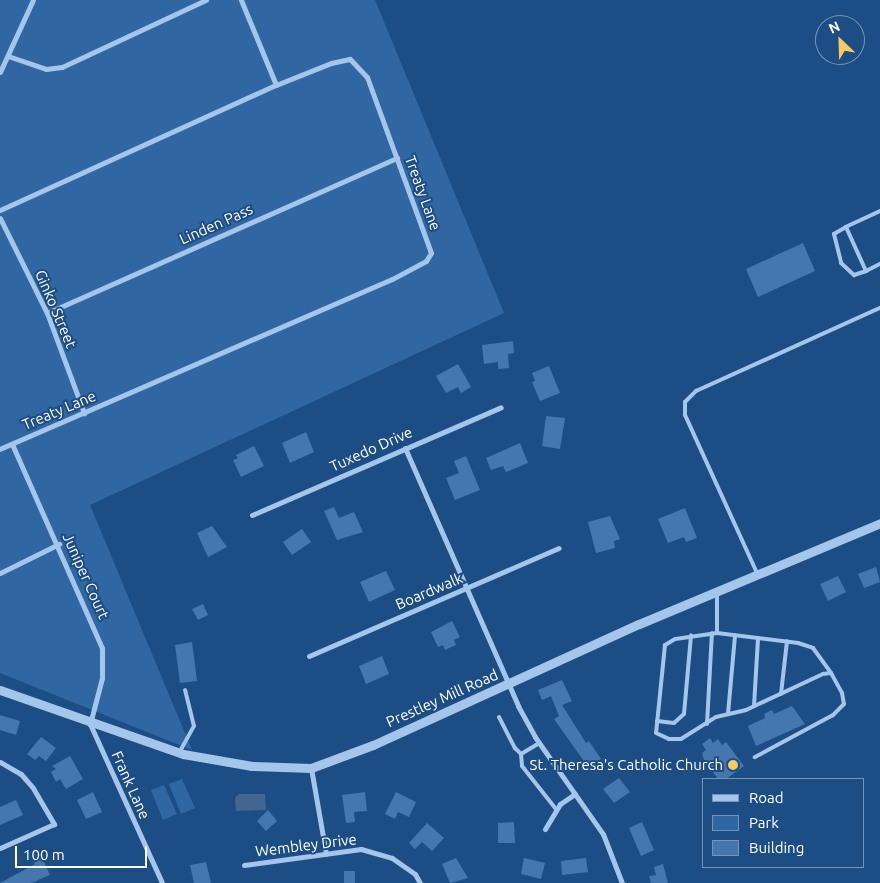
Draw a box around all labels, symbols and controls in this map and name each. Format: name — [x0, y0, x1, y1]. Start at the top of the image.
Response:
north arrow — [815, 15, 865, 65]
text: N — [826, 18, 842, 37]
street label: Treaty Lane — [401, 153, 445, 233]
street label: Linden Pass — [176, 200, 256, 248]
street label: Ginko Street — [31, 267, 81, 351]
street label: Treaty Lane — [19, 386, 99, 434]
street label: Tuxedo Drive — [327, 423, 415, 475]
street label: Juniper Court — [59, 530, 113, 622]
street label: Boardwalk — [393, 569, 465, 613]
street label: Prestley Mill Road — [383, 665, 501, 731]
street label: Frank Lane — [108, 748, 154, 822]
place label: St. Theresa's Catholic Church — [530, 756, 723, 774]
marker: St. Theresa's Catholic Church — [727, 759, 739, 771]
legend — [702, 778, 865, 868]
text: Road — [749, 789, 784, 806]
text: Park — [749, 814, 779, 831]
street label: Wembley Drive — [254, 830, 358, 860]
scale bar — [18, 836, 150, 868]
text: Building — [749, 839, 804, 856]
text: 100 m — [23, 846, 65, 863]

